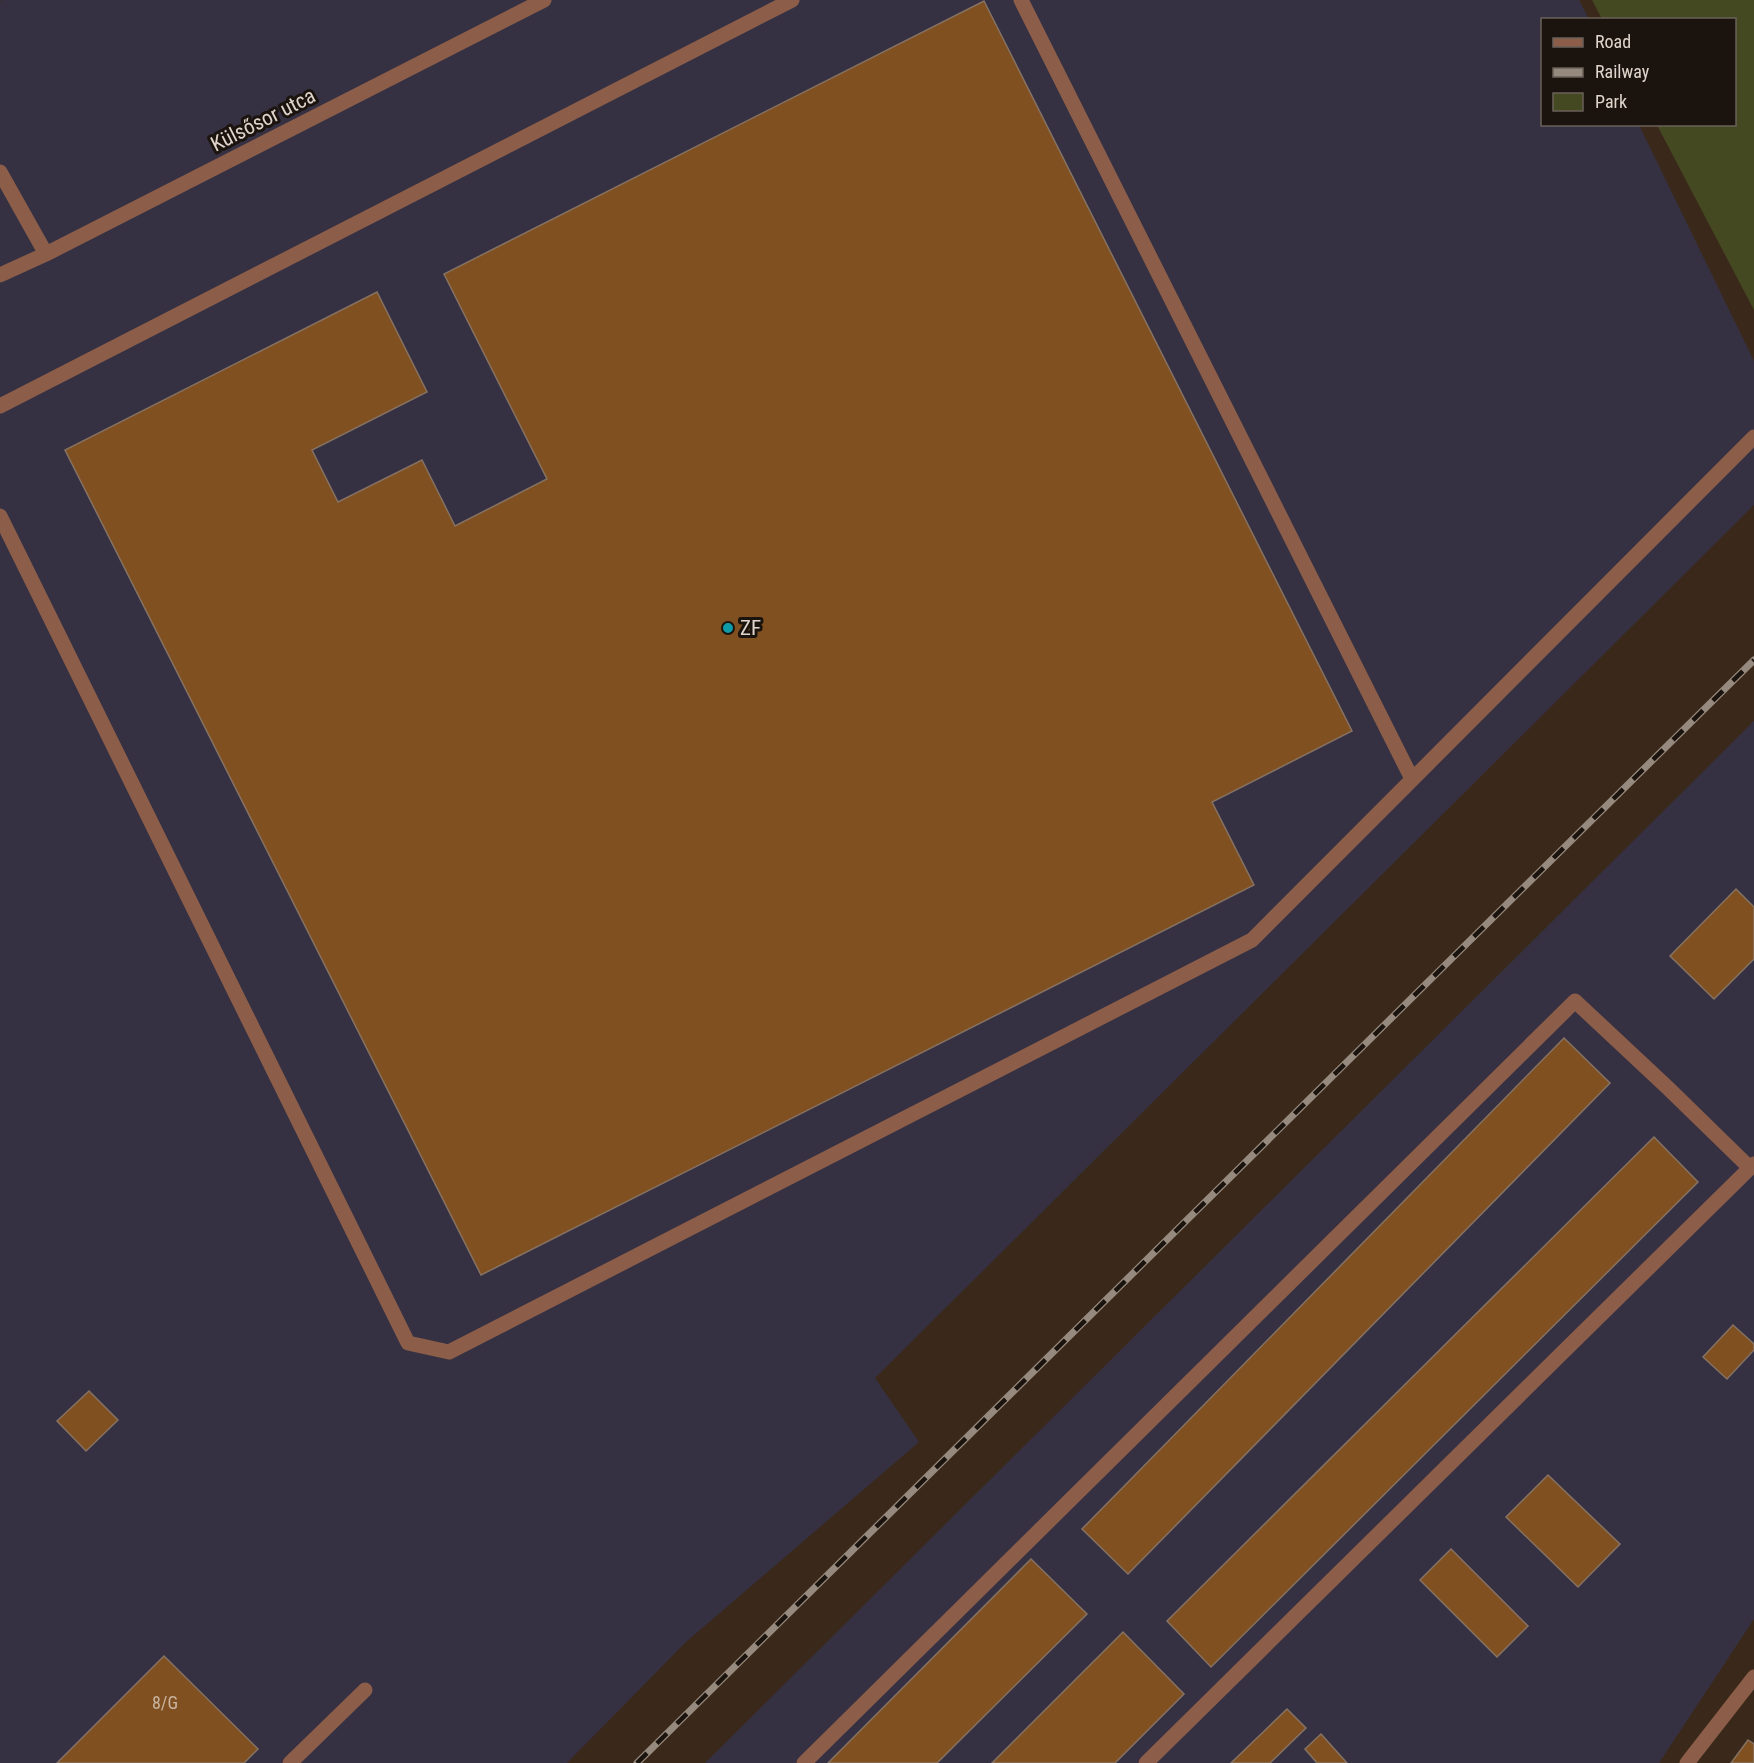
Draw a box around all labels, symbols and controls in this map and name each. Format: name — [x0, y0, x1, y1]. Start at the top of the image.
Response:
legend — [1541, 18, 1736, 126]
text: Road — [1595, 31, 1631, 52]
text: Railway — [1595, 61, 1650, 82]
street label: Külsősor utca — [207, 83, 319, 157]
text: Park — [1595, 91, 1627, 112]
place label: ZF — [740, 616, 761, 640]
marker: ZF — [721, 621, 735, 635]
house number: 8/G — [152, 1692, 178, 1713]

